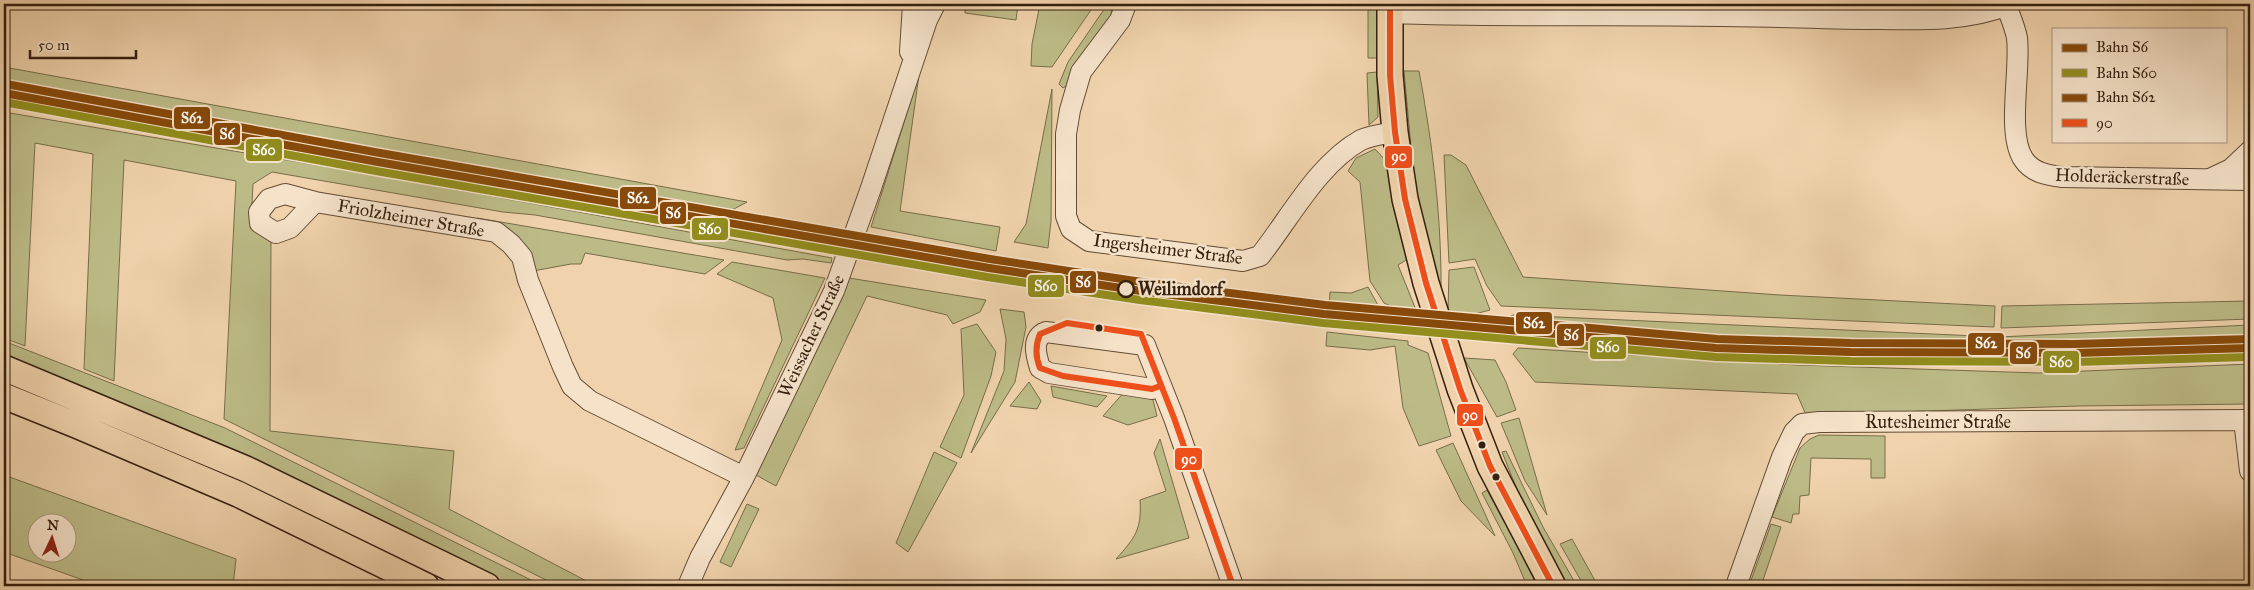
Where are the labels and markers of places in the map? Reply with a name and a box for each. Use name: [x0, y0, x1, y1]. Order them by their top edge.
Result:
place label: Weilimdorf: [1138, 278, 1226, 300]
marker: Weilimdorf: [1117, 280, 1135, 298]
unlabelled marker: [1094, 323, 1104, 333]
unlabelled marker: [1477, 440, 1487, 450]
unlabelled marker: [1491, 472, 1501, 482]

